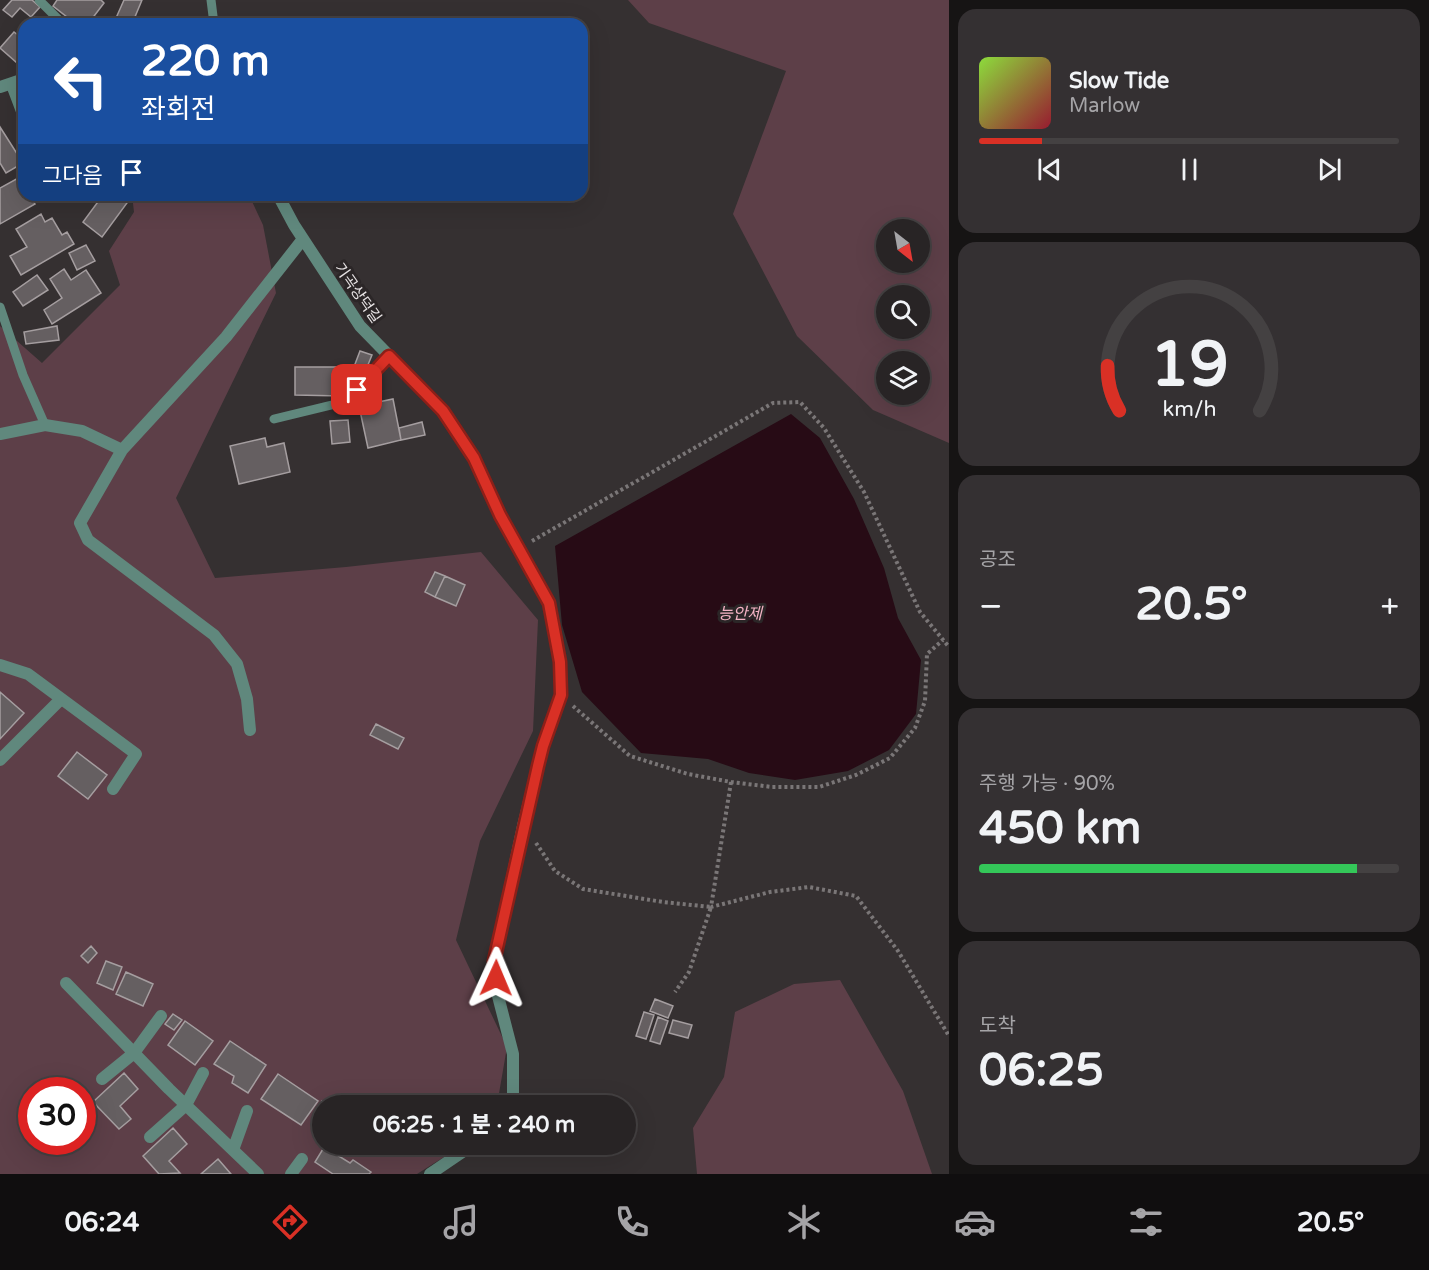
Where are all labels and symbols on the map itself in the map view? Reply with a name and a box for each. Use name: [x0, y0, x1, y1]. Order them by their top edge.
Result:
north arrow: [876, 219, 930, 273]
street label: 기곡상덕길: [331, 260, 385, 326]
pin: [331, 364, 382, 415]
water label: 능안제: [718, 604, 764, 624]
position arrow: [464, 946, 528, 1010]
speed limit sign: 30: [18, 1077, 96, 1155]

